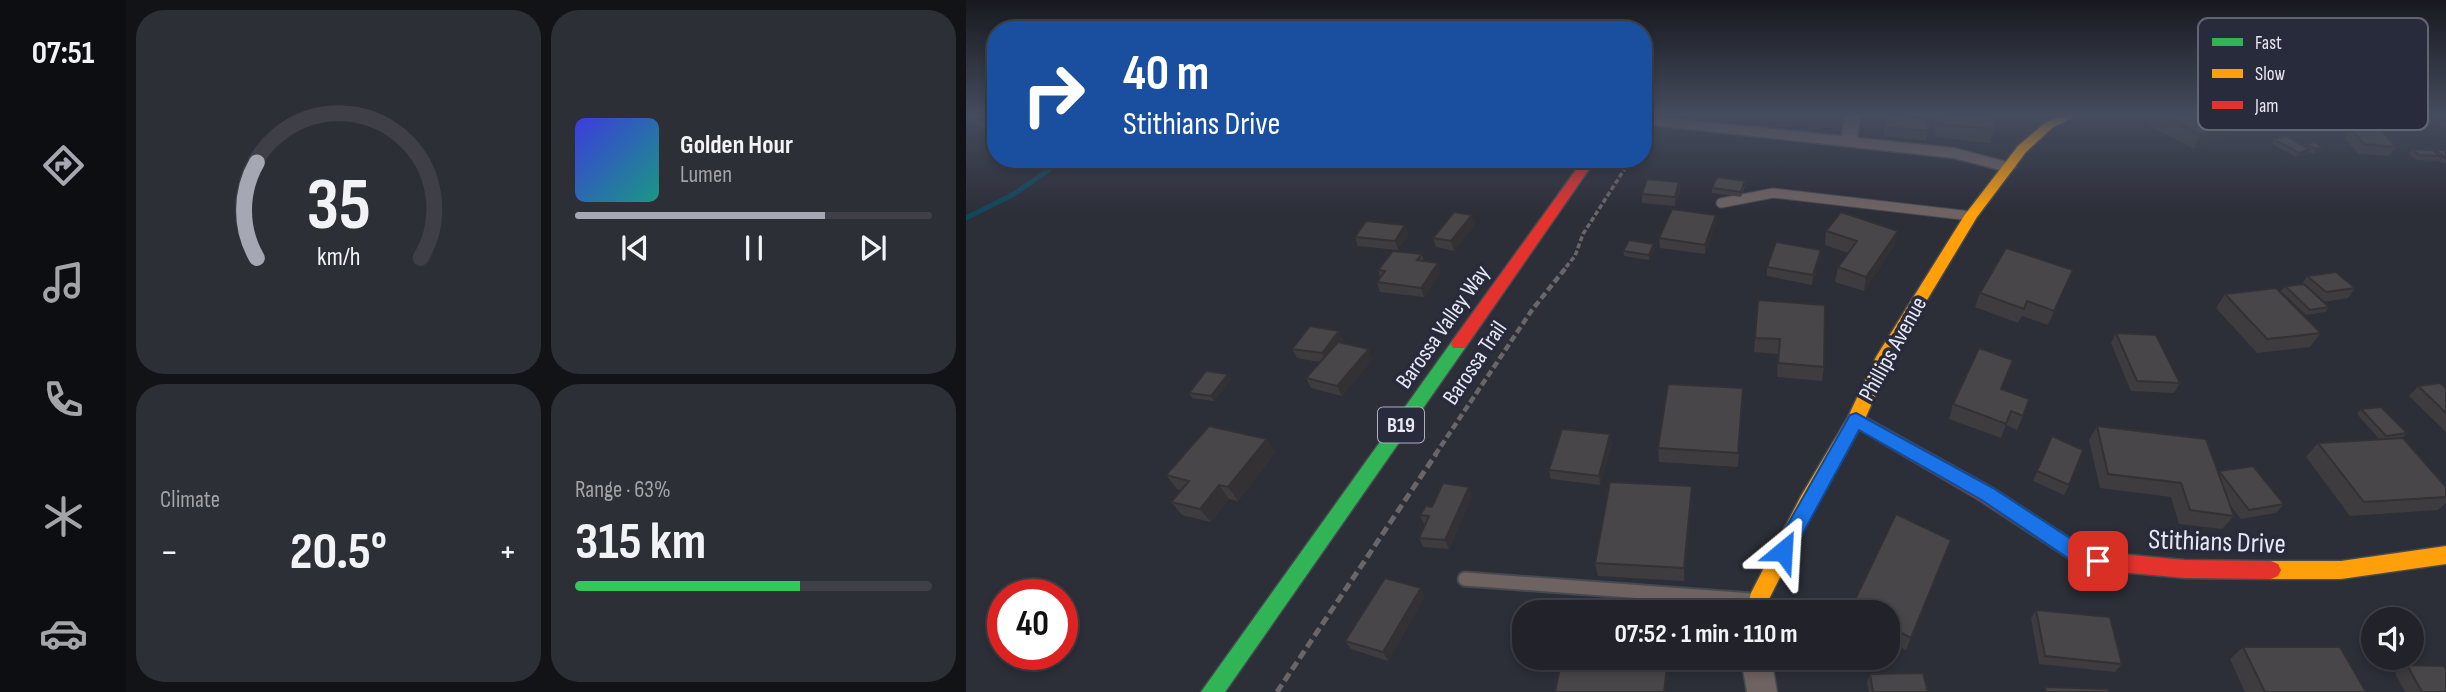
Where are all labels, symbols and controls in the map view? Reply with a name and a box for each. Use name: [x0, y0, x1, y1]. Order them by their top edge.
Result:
legend: [2198, 18, 2428, 130]
text: Fast: [2255, 32, 2282, 55]
text: 07:51: [32, 34, 94, 73]
text: 40 m: [1123, 45, 1209, 104]
icon: right: [1008, 49, 1099, 140]
text: Slow: [2255, 63, 2285, 86]
text: Jam: [2254, 95, 2278, 118]
text: Stithians Drive: [1123, 105, 1280, 144]
text: Golden Hour: [680, 130, 793, 161]
icon: directions: [39, 141, 88, 190]
text: Lumen: [680, 161, 732, 189]
text: 35: [306, 163, 371, 251]
icon: previous: [616, 229, 654, 267]
icon: pause: [735, 229, 773, 267]
icon: next: [854, 229, 892, 267]
text: km/h: [317, 242, 360, 273]
icon: music: [39, 258, 88, 307]
street label: Barossa Valley Way: [1390, 260, 1496, 394]
street label: Phillips Avenue: [1853, 292, 1933, 406]
street label: Barossa Trail: [1437, 316, 1513, 410]
icon: phone: [39, 375, 88, 424]
road number: B19: [1378, 408, 1424, 442]
text: Range · 63%: [575, 476, 671, 504]
text: Climate: [160, 486, 220, 514]
icon: climate: [39, 492, 88, 541]
text: 315 km: [575, 511, 706, 574]
position arrow: [1746, 514, 1820, 588]
text: 20.5°: [290, 521, 387, 584]
street label: Stithians Drive: [2148, 523, 2286, 561]
text: −: [160, 530, 179, 575]
text: +: [498, 530, 517, 575]
pin: [2068, 531, 2128, 591]
icon: arrive: [2079, 542, 2117, 580]
speed limit sign: 40: [987, 579, 1078, 670]
map controls: [2361, 607, 2424, 670]
button: sound: [2361, 607, 2424, 670]
icon: car: [39, 609, 88, 658]
text: 07:52 · 1 min · 110 m: [1614, 619, 1798, 650]

